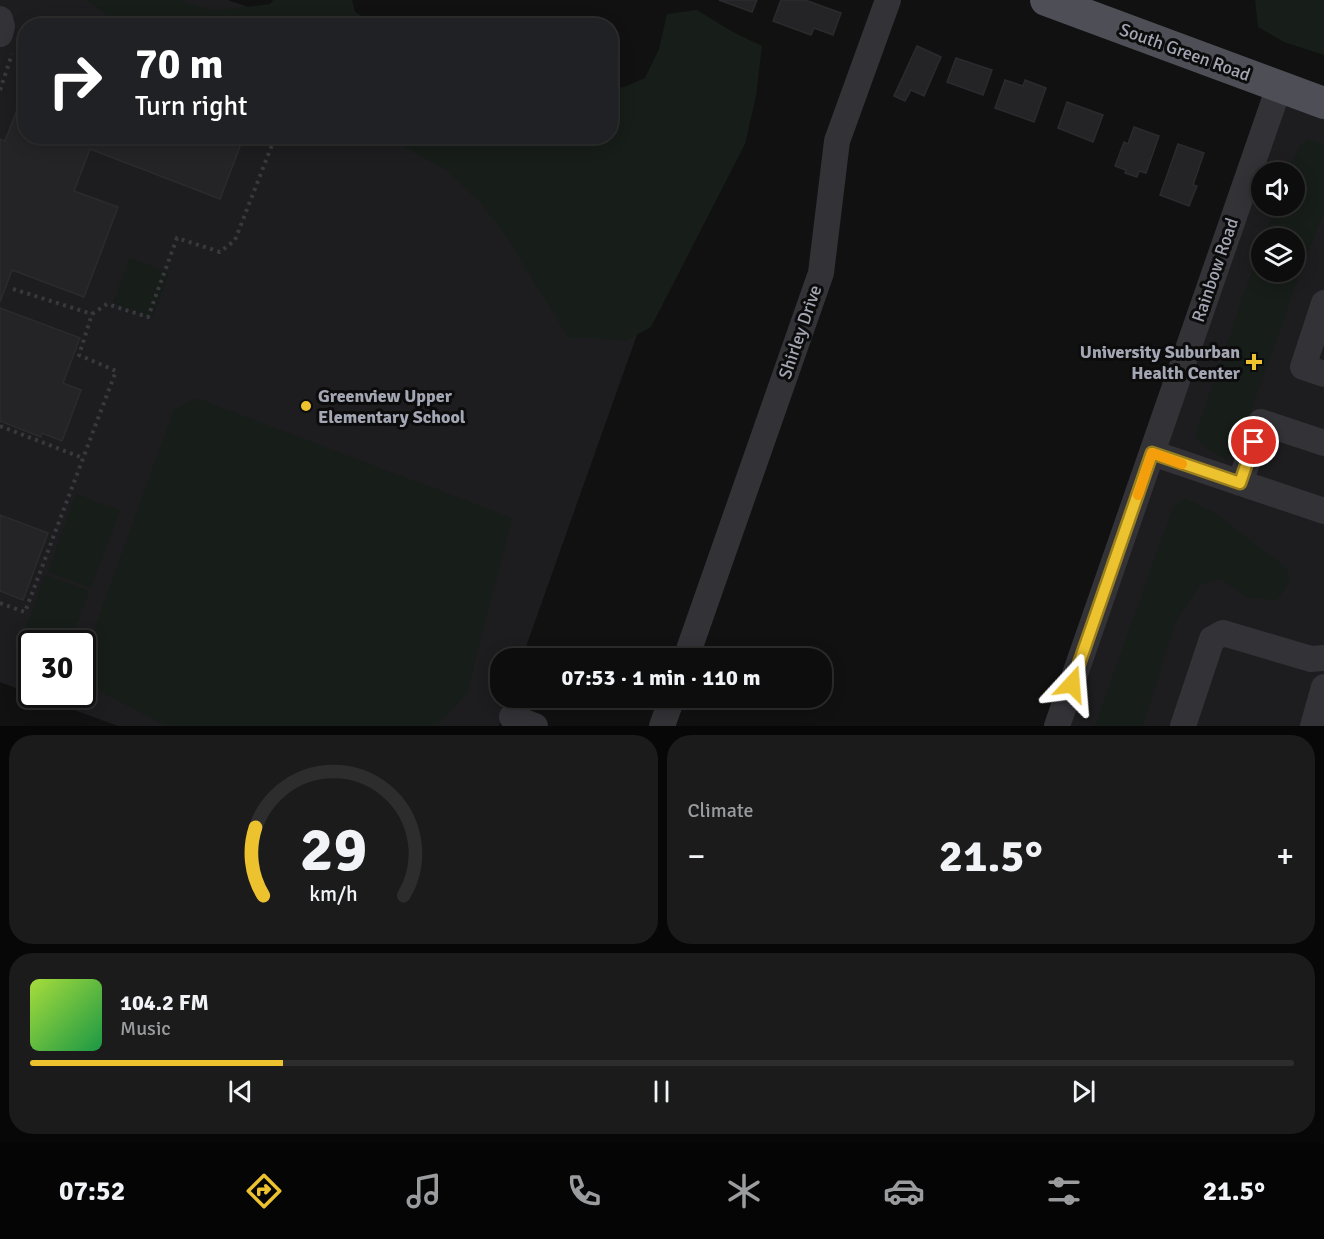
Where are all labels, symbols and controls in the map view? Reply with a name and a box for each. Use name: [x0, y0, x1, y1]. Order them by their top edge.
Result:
street label: South Green Road: [1117, 18, 1253, 86]
text: 70 m: [135, 39, 224, 90]
icon: right: [36, 42, 114, 120]
text: Turn right: [135, 90, 248, 123]
map controls: [1251, 162, 1305, 282]
button: sound: [1251, 162, 1305, 216]
street label: Rainbow Road: [1187, 215, 1243, 325]
button: layers: [1251, 228, 1305, 282]
street label: Shirley Drive: [774, 282, 826, 382]
place label: University Suburban Health Center: [1080, 341, 1241, 384]
marker: University Suburban Health Center: [1245, 353, 1263, 371]
place label: Greenview Upper Elementary School: [318, 385, 466, 428]
marker: Greenview Upper Elementary School: [299, 399, 313, 413]
pin: [1228, 416, 1279, 467]
icon: arrive: [1237, 425, 1270, 458]
speed limit sign: 30: [18, 630, 96, 708]
position arrow: [1040, 652, 1104, 716]
text: 07:53 · 1 min · 110 m: [561, 664, 761, 691]
text: Climate: [688, 798, 753, 823]
text: 29: [300, 811, 367, 888]
text: 21.5°: [939, 829, 1043, 884]
text: −: [688, 836, 705, 877]
text: +: [1276, 836, 1294, 877]
text: km/h: [309, 882, 358, 908]
text: 104.2 FM: [120, 989, 209, 1016]
text: Music: [120, 1016, 171, 1041]
icon: previous: [224, 1075, 257, 1108]
icon: pause: [645, 1075, 678, 1108]
icon: next: [1067, 1075, 1100, 1108]
icon: directions: [243, 1170, 285, 1212]
icon: music: [403, 1170, 445, 1212]
icon: phone: [563, 1170, 605, 1212]
icon: climate: [723, 1170, 765, 1212]
icon: car: [883, 1170, 925, 1212]
icon: filters: [1043, 1170, 1085, 1212]
text: 07:52: [59, 1175, 125, 1208]
text: 21.5°: [1203, 1175, 1265, 1208]

